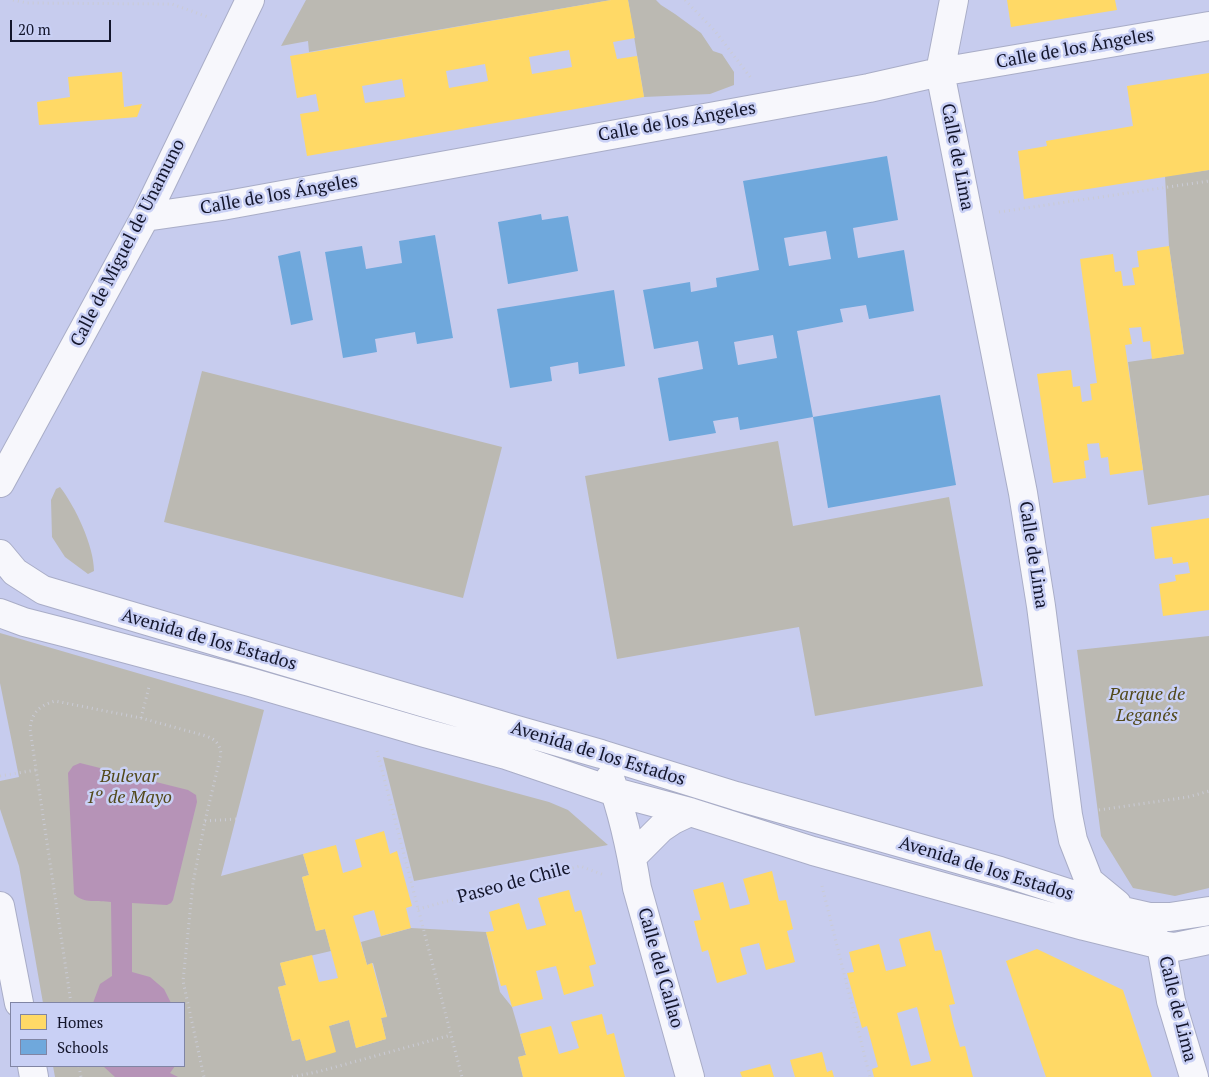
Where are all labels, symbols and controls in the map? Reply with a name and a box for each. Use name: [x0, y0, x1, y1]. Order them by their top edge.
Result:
scale bar: [12, 10, 114, 42]
text: 20 m: [18, 19, 51, 39]
street label: Calle de los Ángeles: [994, 25, 1156, 73]
street label: Calle de los Ángeles: [596, 98, 758, 146]
street label: Calle de Lima: [936, 102, 978, 212]
street label: Calle de Miguel de Unamuno: [66, 136, 190, 350]
street label: Calle de los Ángeles: [198, 171, 360, 219]
street label: Calle de Lima: [1014, 500, 1052, 610]
street label: Avenida de los Estados: [119, 605, 299, 675]
park label: Parque de Leganés: [1109, 684, 1185, 726]
street label: Avenida de los Estados: [508, 717, 688, 791]
park label: Bulevar 1º de Mayo: [86, 766, 172, 809]
street label: Avenida de los Estados: [896, 832, 1076, 906]
street label: Paseo de Chile: [455, 857, 573, 909]
street label: Calle del Callao: [632, 905, 688, 1031]
street label: Calle de Lima: [1153, 954, 1201, 1064]
legend: [10, 1002, 185, 1067]
text: Homes: [57, 1012, 103, 1032]
text: Schools: [57, 1037, 108, 1057]

